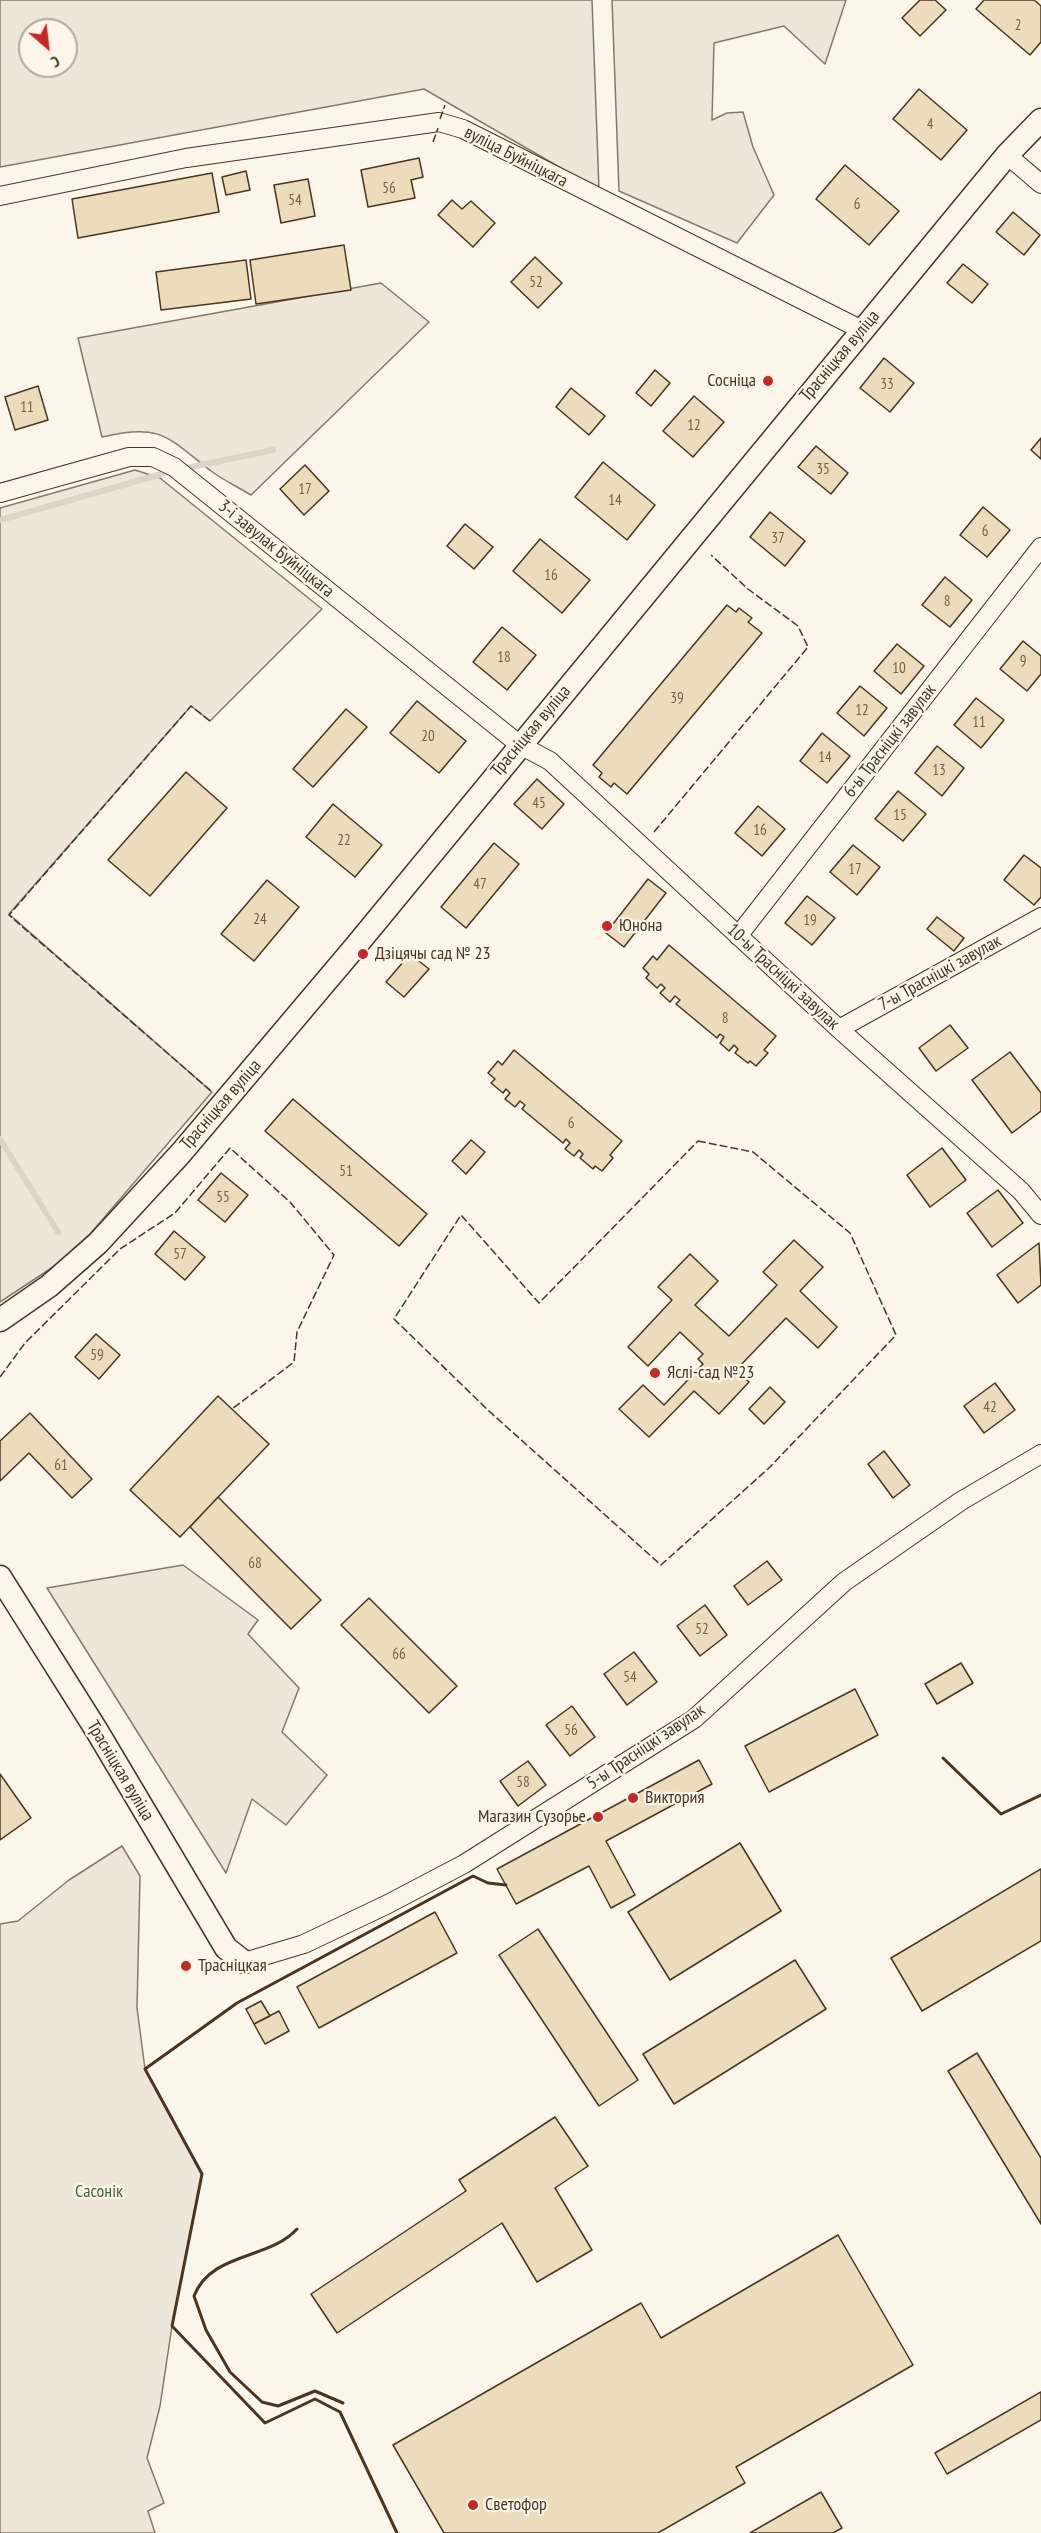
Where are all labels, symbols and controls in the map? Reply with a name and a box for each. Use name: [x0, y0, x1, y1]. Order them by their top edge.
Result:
house number: 2: [1015, 17, 1021, 35]
north arrow: [18, 18, 78, 78]
text: С: [48, 52, 63, 73]
house number: 4: [927, 116, 933, 134]
street label: вуліца Буйніцкага: [461, 122, 571, 192]
house number: 56: [382, 180, 396, 198]
house number: 54: [288, 192, 302, 210]
house number: 6: [854, 196, 860, 214]
house number: 52: [529, 274, 543, 292]
street label: Трасніцкая вуліца: [796, 306, 884, 406]
place label: Сосніца: [707, 370, 756, 392]
marker: Сосніца: [761, 374, 775, 388]
house number: 33: [880, 376, 894, 394]
house number: 11: [20, 399, 34, 417]
house number: 12: [687, 417, 701, 435]
house number: 35: [816, 461, 830, 479]
house number: 17: [298, 481, 312, 499]
house number: 14: [608, 492, 622, 510]
street label: 3-і завулак Буйніцкага: [214, 496, 338, 602]
house number: 6: [982, 523, 988, 541]
house number: 37: [771, 530, 785, 548]
house number: 16: [544, 567, 558, 585]
house number: 8: [944, 593, 950, 611]
house number: 18: [497, 649, 511, 667]
house number: 9: [1020, 653, 1026, 671]
house number: 10: [892, 660, 906, 678]
street label: 6-ы Трасніцкі завулак: [839, 680, 941, 802]
street label: Трасніцкая вуліца: [487, 681, 575, 781]
house number: 39: [670, 690, 684, 708]
house number: 12: [855, 702, 869, 720]
house number: 11: [972, 714, 986, 732]
house number: 20: [421, 728, 435, 746]
house number: 14: [818, 749, 832, 767]
house number: 13: [932, 762, 946, 780]
house number: 45: [532, 795, 546, 813]
house number: 15: [893, 807, 907, 825]
house number: 16: [753, 822, 767, 840]
house number: 22: [337, 832, 351, 850]
house number: 17: [848, 861, 862, 879]
house number: 47: [473, 876, 487, 894]
house number: 24: [253, 911, 267, 929]
house number: 19: [803, 912, 817, 930]
place label: Юнона: [619, 915, 663, 937]
marker: Юнона: [600, 919, 614, 933]
street label: 10-ы Трасніцкі завулак: [722, 919, 844, 1035]
street label: 7-ы Трасніцкі завулак: [875, 930, 1005, 1016]
place label: Дзіцячы сад № 23: [375, 943, 491, 965]
marker: Дзіцячы сад № 23: [356, 947, 370, 961]
house number: 8: [722, 1010, 728, 1028]
street label: Трасніцкая вуліца: [176, 1055, 266, 1155]
house number: 6: [568, 1115, 574, 1133]
house number: 51: [339, 1163, 353, 1181]
house number: 55: [216, 1189, 230, 1207]
house number: 57: [173, 1246, 187, 1264]
house number: 59: [90, 1347, 104, 1365]
place label: Яслі-сад №23: [667, 1362, 754, 1384]
marker: Яслі-сад №23: [648, 1366, 662, 1380]
house number: 42: [983, 1399, 997, 1417]
house number: 61: [54, 1457, 68, 1475]
house number: 68: [248, 1555, 262, 1573]
house number: 52: [695, 1621, 709, 1639]
house number: 66: [392, 1646, 406, 1664]
house number: 54: [623, 1669, 637, 1687]
street label: 5-ы Трасніцкі завулак: [583, 1700, 709, 1794]
street label: Трасніцкая вуліца: [82, 1717, 158, 1825]
house number: 56: [564, 1722, 578, 1740]
house number: 58: [516, 1774, 530, 1792]
place label: Виктория: [645, 1787, 704, 1809]
marker: Виктория: [626, 1791, 640, 1805]
place label: Магазин Сузорье: [478, 1806, 586, 1828]
marker: Магазин Сузорье: [591, 1810, 605, 1824]
place label: Трасніцкая: [198, 1955, 267, 1977]
marker: Трасніцкая: [179, 1959, 193, 1973]
park label: Сасонік: [75, 2181, 123, 2203]
place label: Светофор: [485, 2494, 547, 2516]
marker: Светофор: [466, 2498, 480, 2512]

